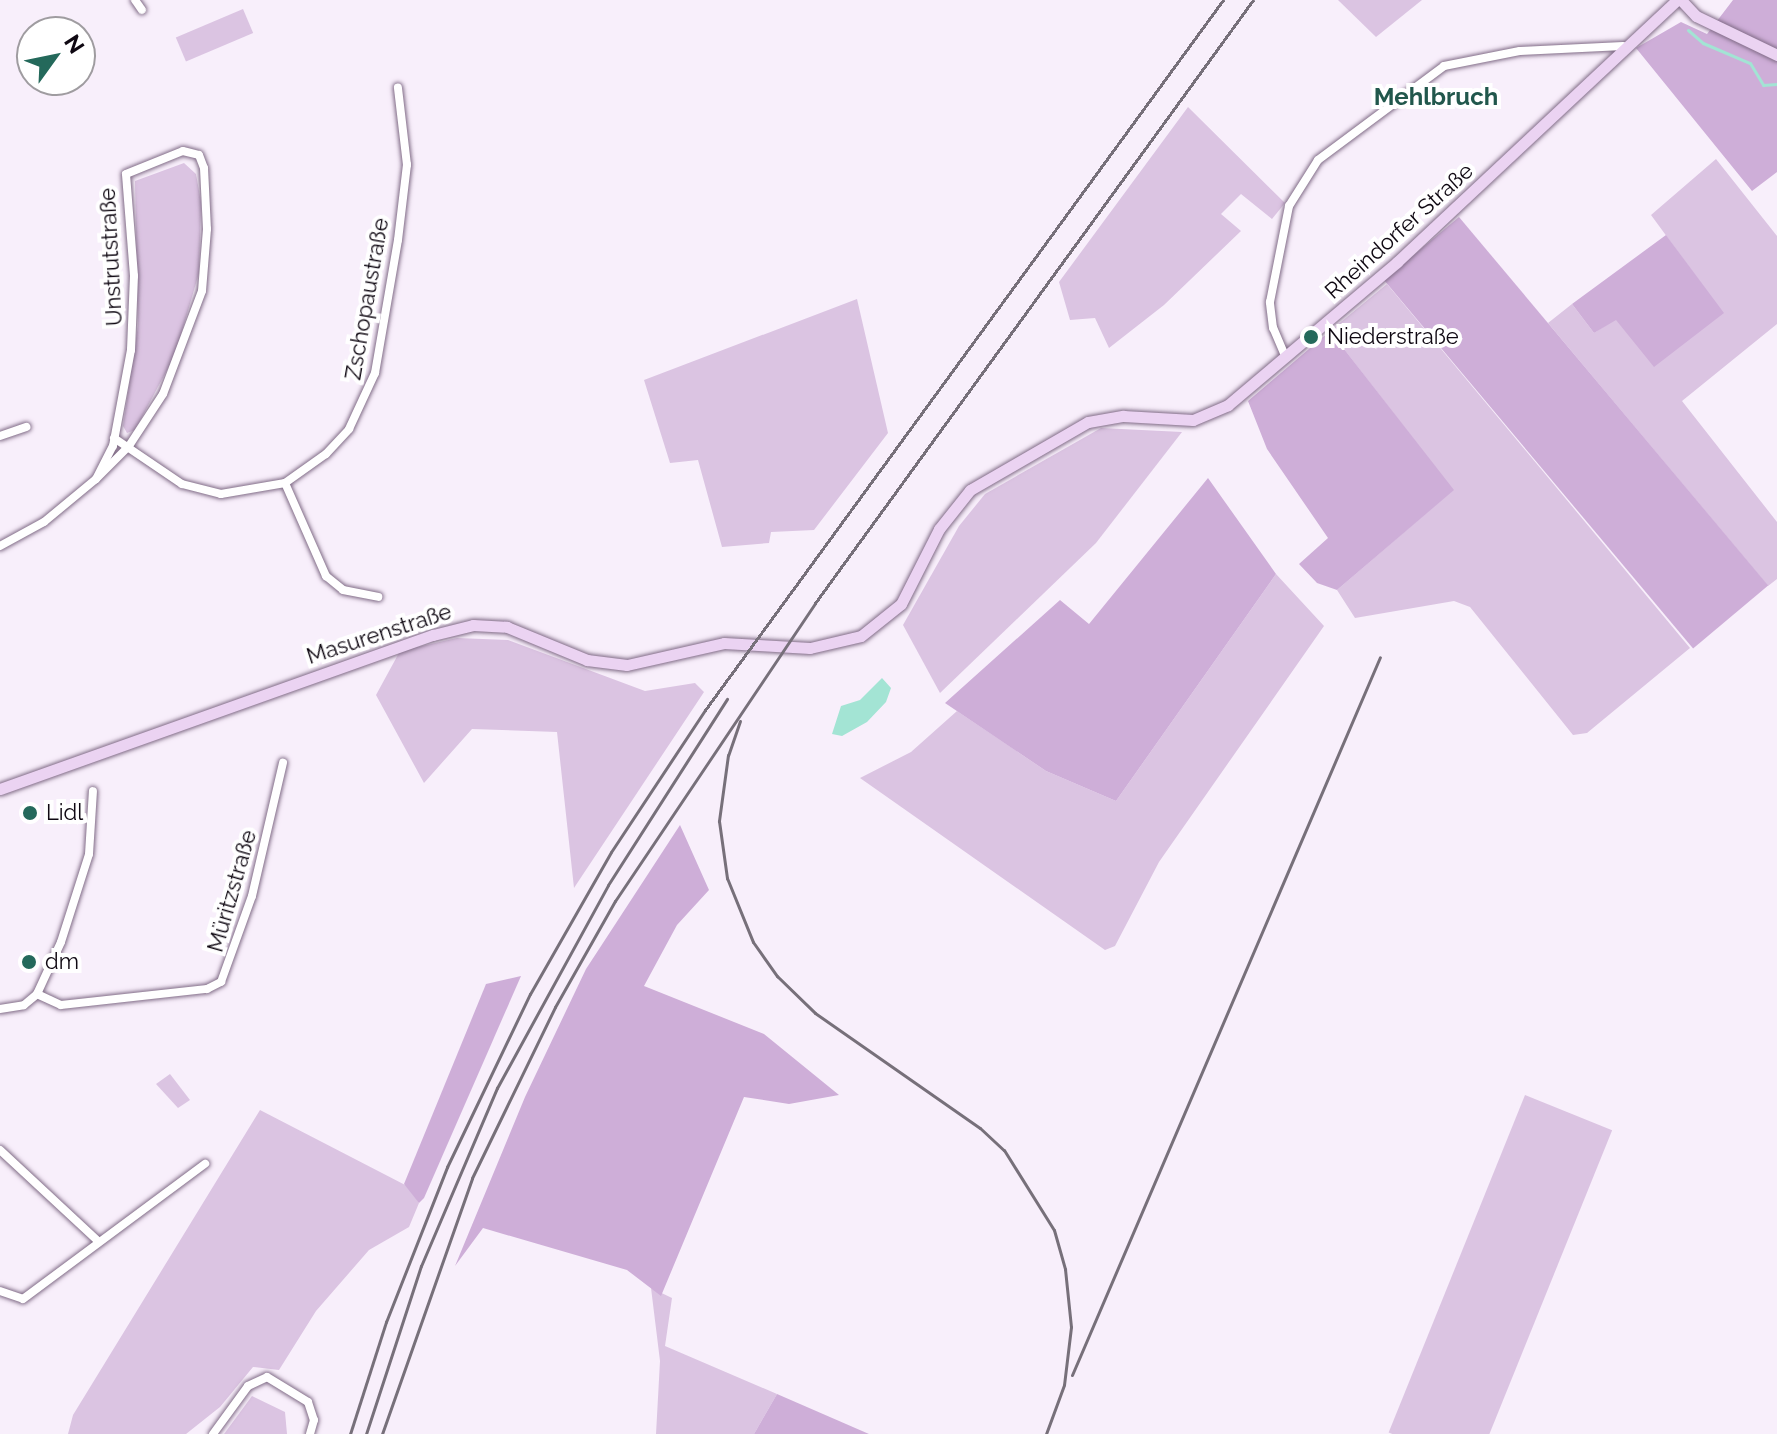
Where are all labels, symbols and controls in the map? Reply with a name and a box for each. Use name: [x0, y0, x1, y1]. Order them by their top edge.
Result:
north arrow: [16, 16, 96, 96]
text: N: [59, 30, 90, 58]
district label: Mehlbruch: [1374, 83, 1498, 111]
street label: Rheindorfer Straße: [1319, 157, 1479, 305]
street label: Unstrutstraße: [94, 187, 128, 327]
street label: Zschopaustraße: [340, 216, 394, 382]
place label: Niederstraße: [1327, 324, 1459, 350]
marker: Niederstraße: [1302, 328, 1320, 346]
street label: Masurenstraße: [303, 598, 455, 670]
place label: Lidl: [46, 800, 83, 826]
marker: Lidl: [21, 804, 39, 822]
street label: Müritzstraße: [202, 827, 262, 955]
place label: dm: [45, 949, 79, 975]
marker: dm: [20, 953, 38, 971]

